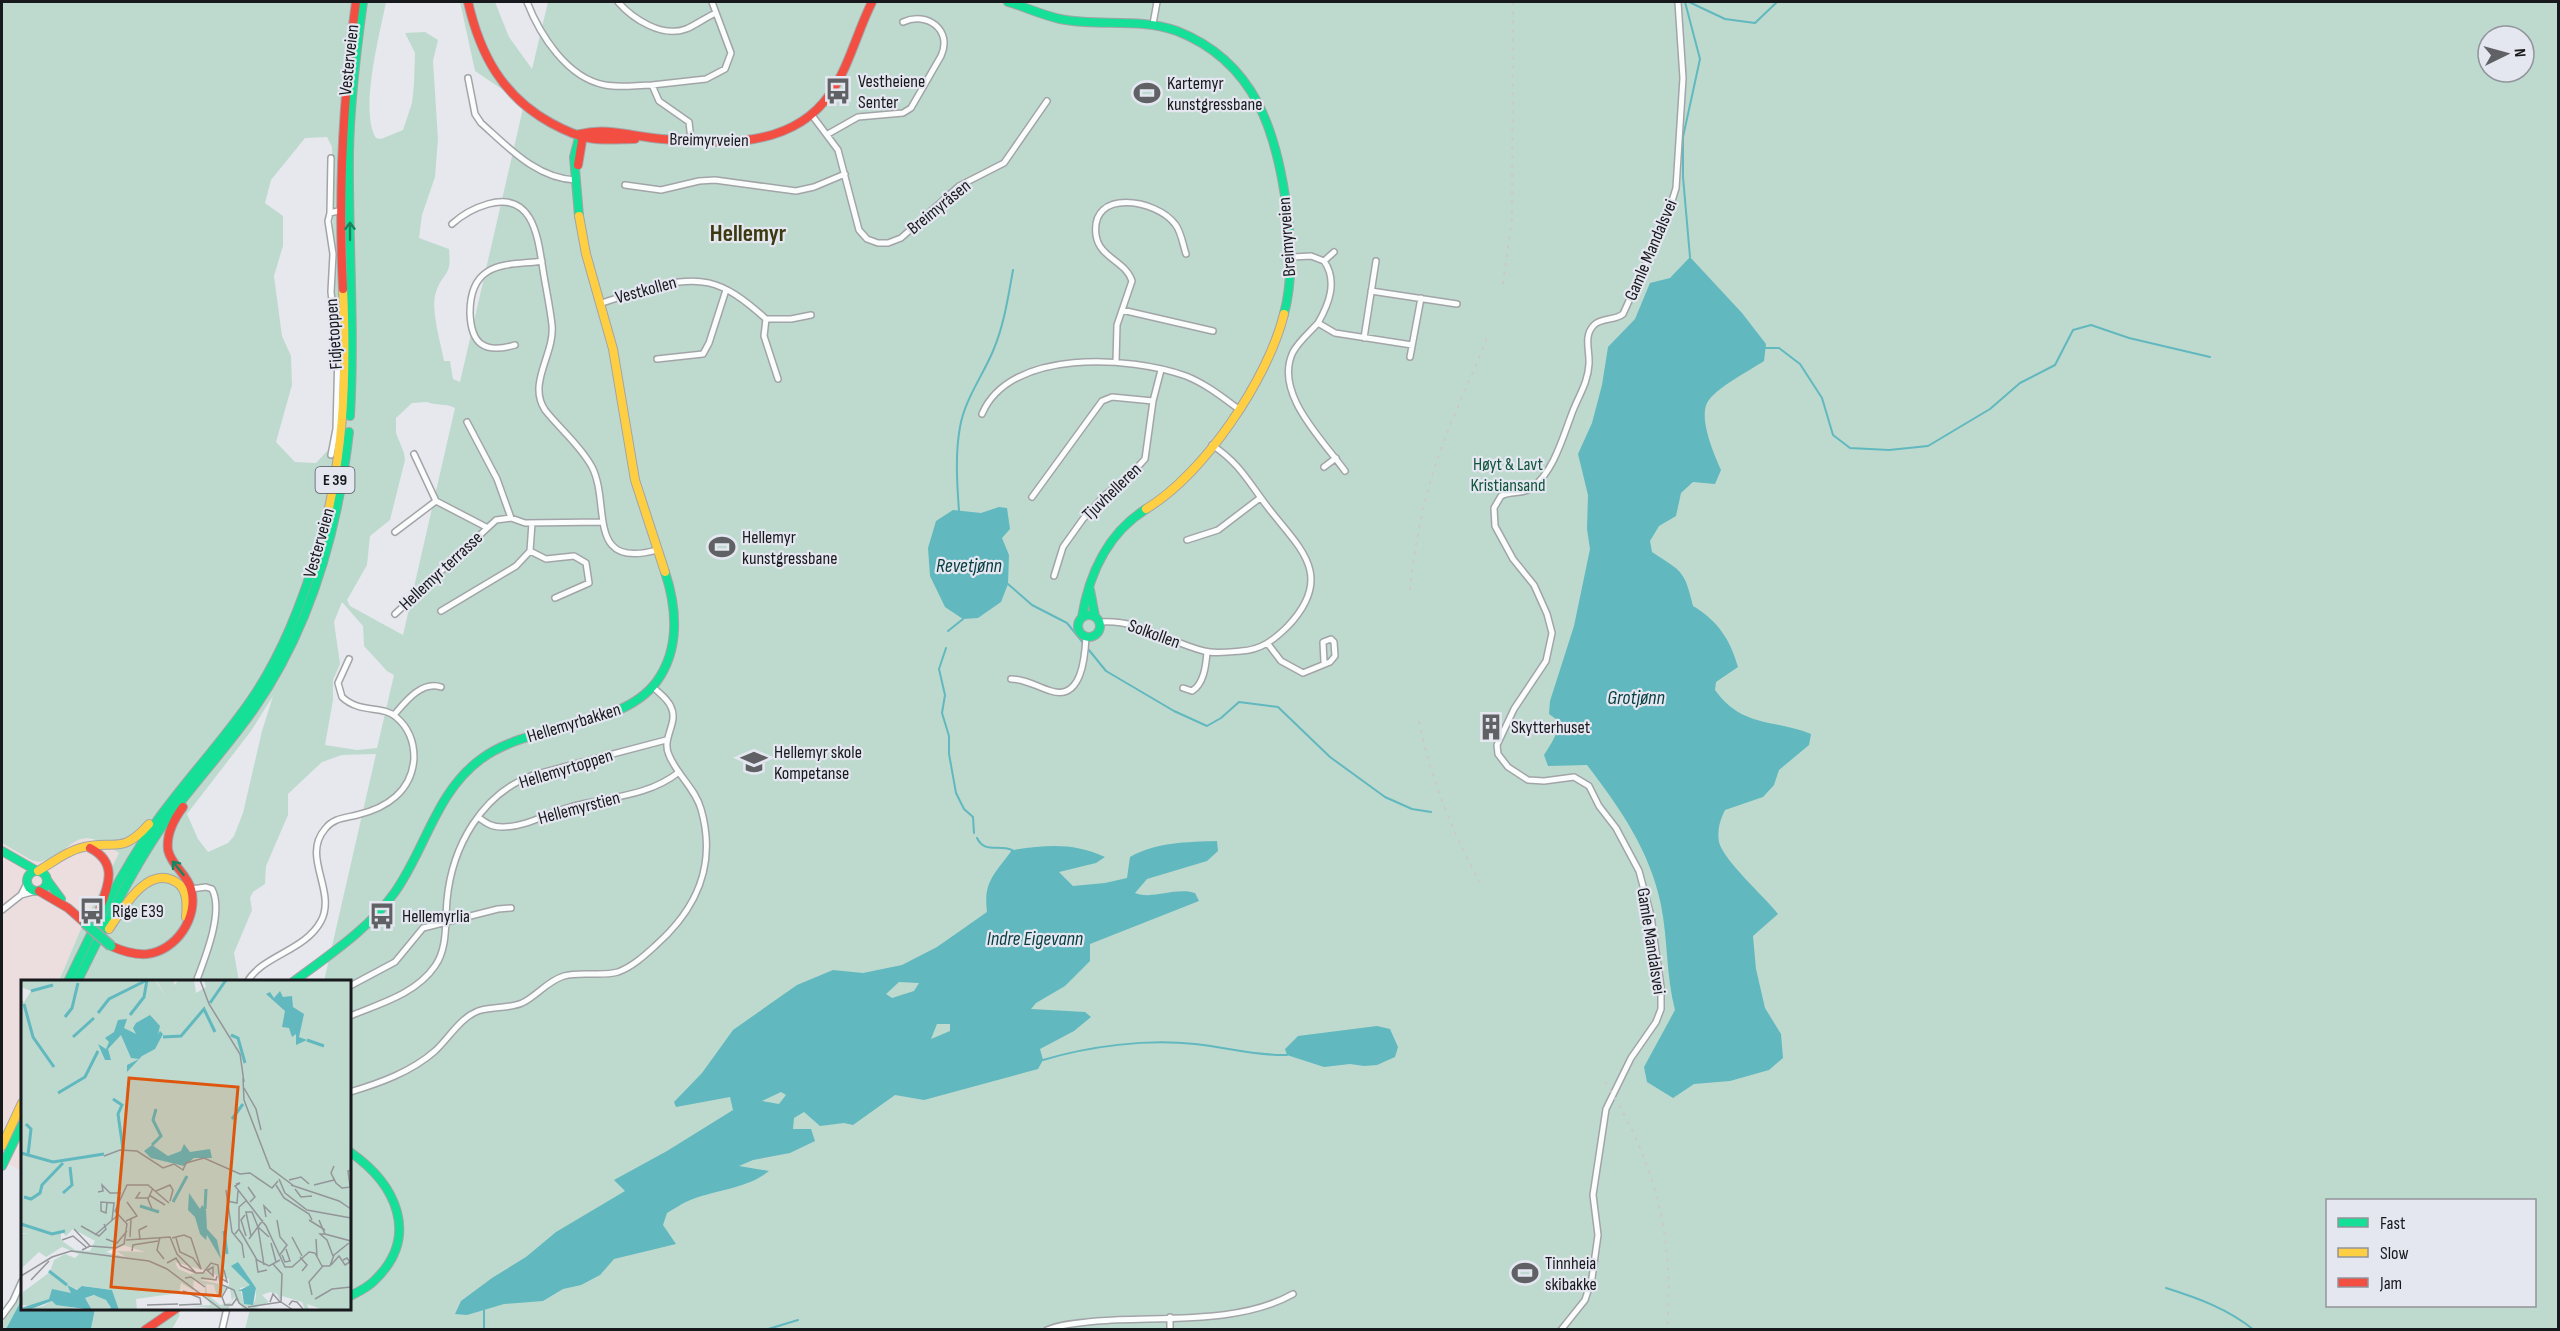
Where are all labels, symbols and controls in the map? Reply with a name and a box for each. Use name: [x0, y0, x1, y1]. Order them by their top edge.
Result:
street label: Vesterveien: [335, 23, 363, 97]
north arrow: [2476, 24, 2536, 84]
text: N: [2510, 48, 2529, 58]
place label: Vestheiene Senter: [858, 71, 925, 113]
place label: Kartemyr kunstgressbane: [1167, 73, 1262, 115]
bus stop icon: Vestheiene Senter: [823, 76, 853, 106]
sports icon: Kartemyr kunstgressbane: [1132, 78, 1162, 108]
street label: Breimyrveien: [669, 129, 749, 151]
street label: Breimyråsen: [903, 175, 975, 239]
street label: Gamle Mandalsvei: [1620, 196, 1682, 304]
street label: Breimyrveien: [1274, 197, 1300, 277]
district label: Hellemyr: [710, 219, 787, 248]
one-way arrow: [344, 221, 356, 241]
street label: Vestkollen: [613, 272, 679, 308]
street label: Fidjetoppen: [321, 298, 347, 370]
park label: Høyt & Lavt Kristiansand: [1470, 454, 1546, 496]
street label: Tjuvhelleren: [1078, 459, 1146, 525]
road number: E 39: [316, 467, 354, 493]
street label: Vesterveien: [299, 506, 339, 580]
street label: Hellemyr terrasse: [395, 527, 487, 615]
place label: Hellemyr kunstgressbane: [742, 527, 837, 569]
sports icon: Hellemyr kunstgressbane: [707, 532, 737, 562]
water label: Revetjønn: [936, 554, 1002, 578]
street label: Solkollen: [1125, 615, 1183, 653]
water label: Grotjønn: [1607, 686, 1665, 710]
street label: Hellemyrbakken: [525, 699, 623, 747]
building icon: Skytterhuset: [1476, 712, 1506, 742]
place label: Skytterhuset: [1511, 717, 1591, 738]
place label: Hellemyr skole Kompetanse: [774, 742, 862, 784]
street label: Hellemyrtoppen: [517, 745, 615, 793]
school or university icon: Hellemyr skole Kompetanse: [739, 747, 769, 777]
street label: Hellemyrstien: [536, 787, 622, 829]
one-way arrow: [172, 860, 185, 876]
street label: Gamle Mandalsvei: [1632, 886, 1670, 996]
bus stop icon: Rige E39: [77, 896, 107, 926]
place label: Rige E39: [112, 901, 164, 922]
bus stop icon: Hellemyrlia: [367, 901, 397, 931]
place label: Hellemyrlia: [402, 906, 470, 927]
water label: Indre Eigevann: [987, 927, 1083, 951]
inset map: [21, 980, 351, 1310]
legend: [2326, 1199, 2536, 1307]
text: Fast: [2380, 1213, 2406, 1234]
text: Slow: [2380, 1243, 2409, 1264]
place label: Tinnheia skibakke: [1545, 1253, 1597, 1295]
sports icon: Tinnheia skibakke: [1510, 1258, 1540, 1288]
text: Jam: [2379, 1273, 2402, 1294]

